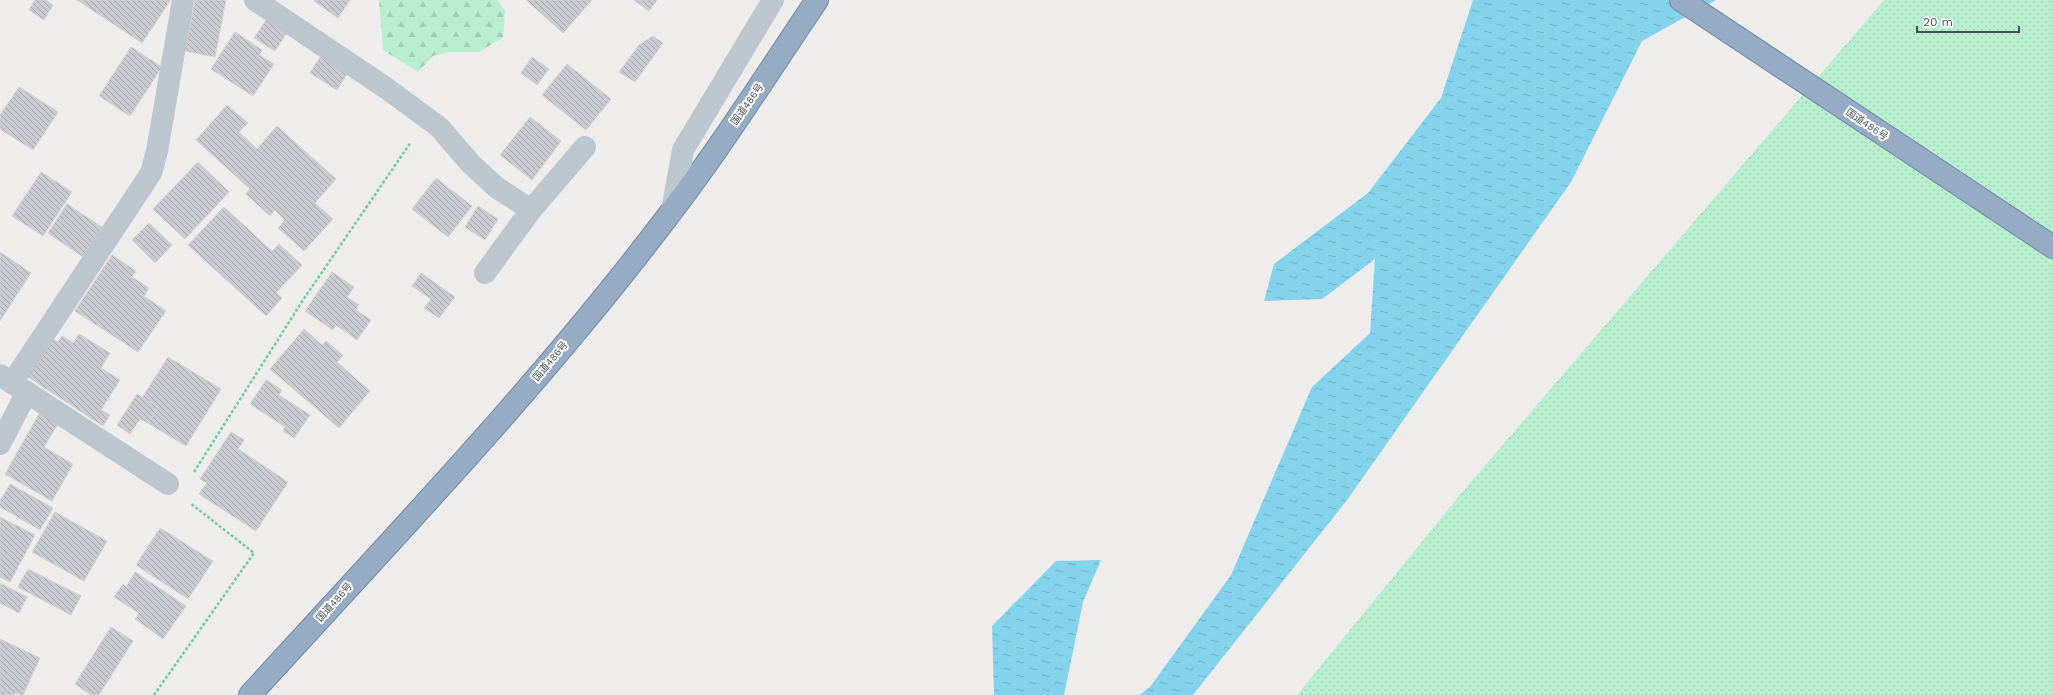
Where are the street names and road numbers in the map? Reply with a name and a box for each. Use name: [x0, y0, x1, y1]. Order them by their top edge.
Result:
street label: 国道486号: [729, 81, 765, 127]
street label: 国道486号: [1844, 106, 1890, 142]
street label: 国道486号: [530, 339, 570, 383]
street label: 国道486号: [314, 580, 354, 624]

